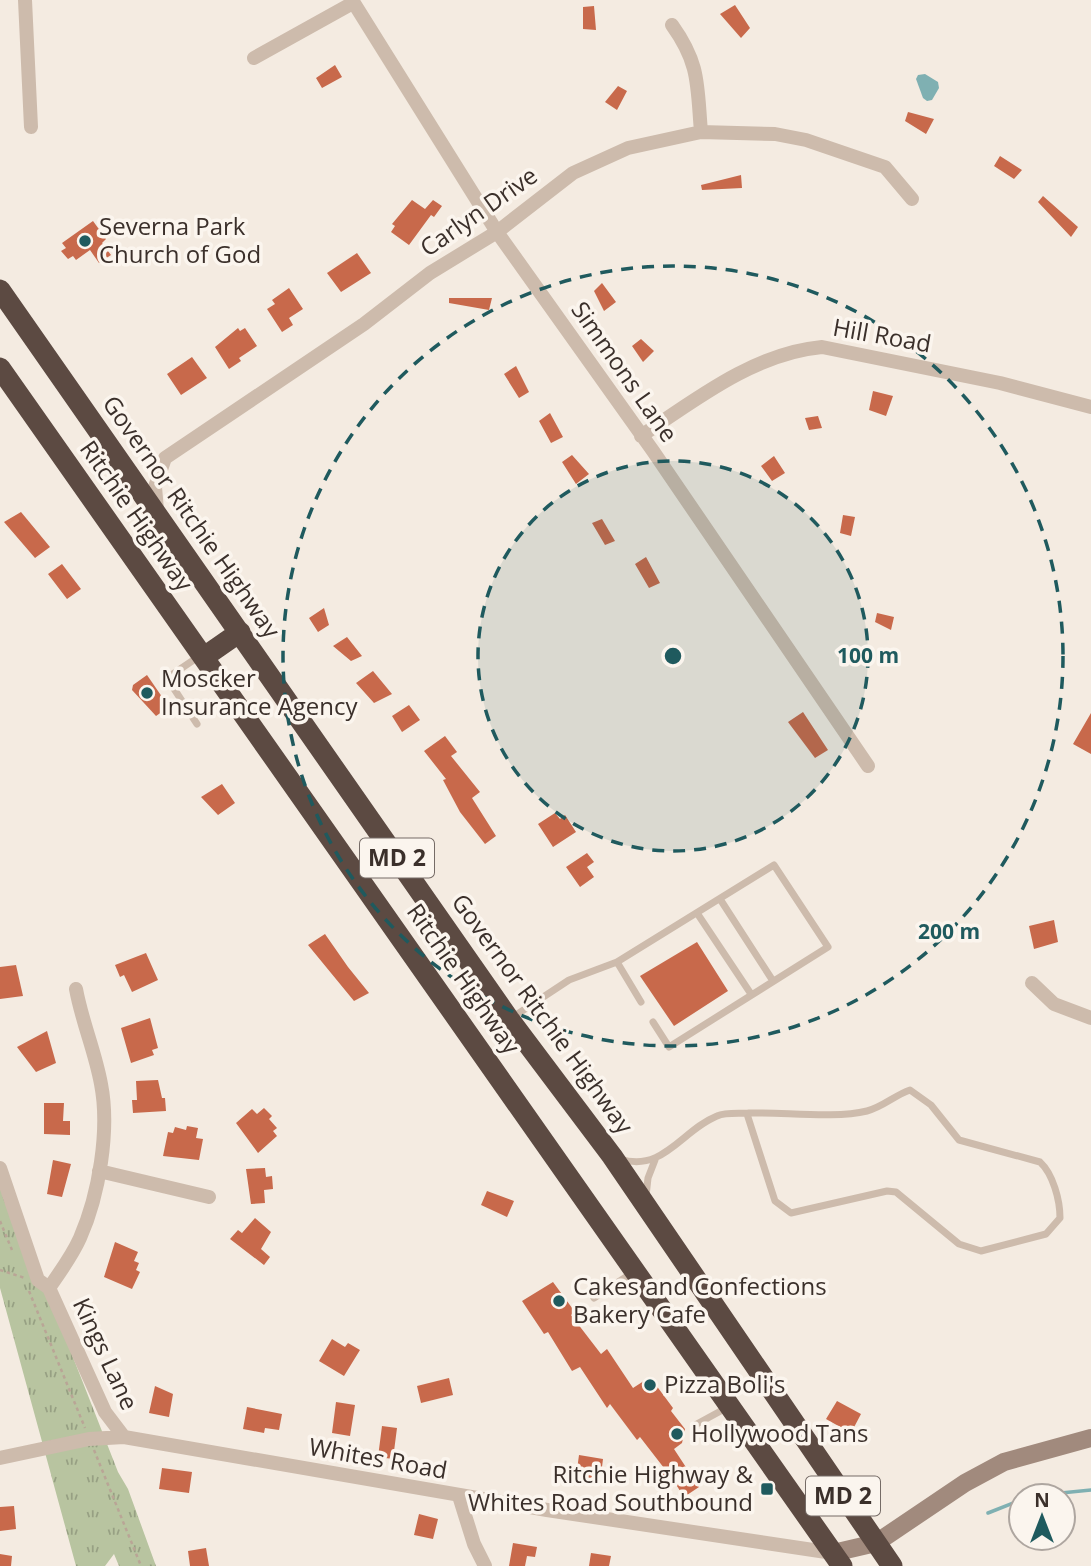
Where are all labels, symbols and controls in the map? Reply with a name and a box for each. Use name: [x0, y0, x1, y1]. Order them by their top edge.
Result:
street label: Carlyn Drive: [413, 158, 543, 263]
place label: Severna Park Church of God: [99, 209, 261, 270]
marker: Severna Park Church of God: [77, 233, 93, 249]
street label: Simmons Lane: [565, 294, 686, 448]
street label: Hill Road: [830, 310, 934, 359]
street label: Governor Ritchie Highway: [96, 388, 289, 645]
street label: Ritchie Highway: [73, 433, 202, 598]
text: 100 m: [837, 641, 899, 669]
centre of rings: [661, 644, 685, 668]
place label: Moscker Insurance Agency: [161, 661, 359, 722]
marker: Moscker Insurance Agency: [139, 685, 155, 701]
road number: MD 2: [360, 838, 434, 878]
street label: Governor Ritchie Highway: [445, 886, 642, 1141]
street label: Ritchie Highway: [400, 896, 529, 1061]
text: 200 m: [918, 917, 980, 945]
place label: Cakes and Confections Bakery Cafe: [573, 1269, 827, 1330]
street label: Kings Lane: [66, 1292, 147, 1415]
marker: Cakes and Confections Bakery Cafe: [551, 1293, 567, 1309]
place label: Pizza Boli's: [664, 1367, 785, 1400]
marker: Pizza Boli's: [642, 1377, 658, 1393]
place label: Hollywood Tans: [691, 1416, 868, 1449]
marker: Hollywood Tans: [669, 1426, 685, 1442]
street label: Whites Road: [306, 1429, 450, 1486]
place label: Ritchie Highway & Whites Road Southbound: [468, 1457, 754, 1518]
road number: MD 2: [806, 1476, 880, 1516]
marker: Ritchie Highway & Whites Road Southbound: [759, 1481, 775, 1497]
north arrow: [1007, 1482, 1077, 1552]
text: N: [1034, 1487, 1050, 1513]

